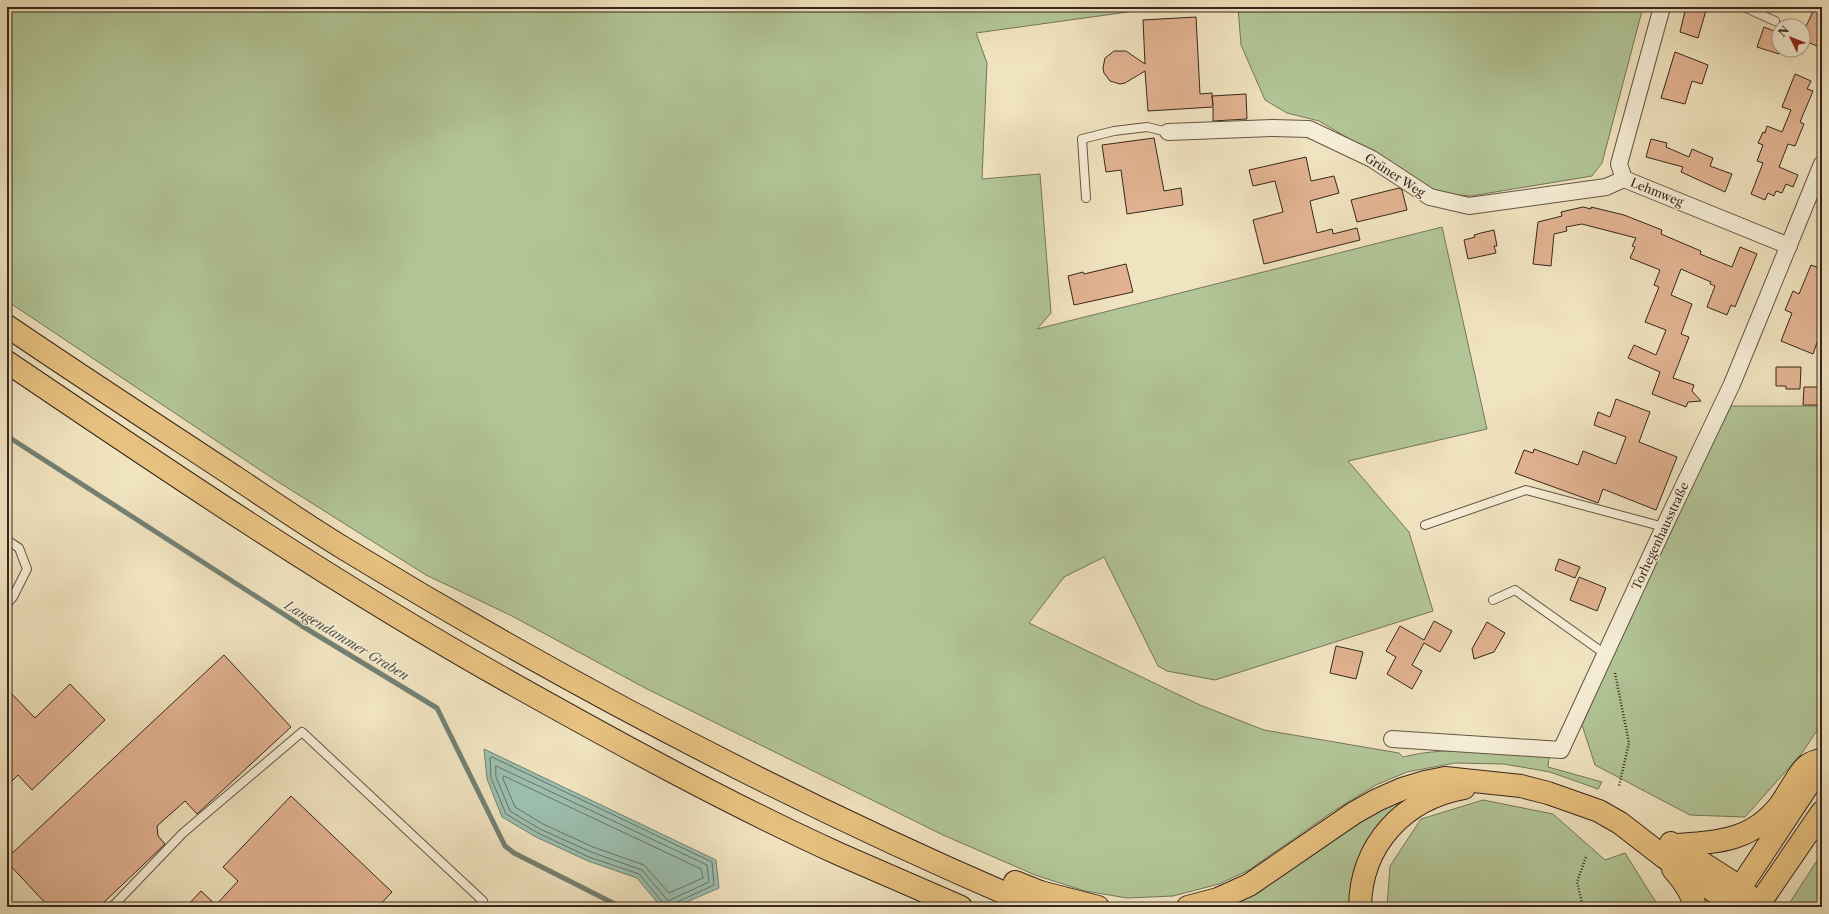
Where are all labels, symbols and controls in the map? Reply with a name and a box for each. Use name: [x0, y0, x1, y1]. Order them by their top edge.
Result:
north arrow: [1771, 18, 1811, 58]
text: N: [1775, 23, 1792, 39]
street label: Grüner Weg: [1362, 150, 1429, 200]
street label: Lehmweg: [1628, 175, 1686, 210]
street label: Torhegenhausstraße: [1628, 479, 1692, 592]
water label: Langendammer Graben: [281, 596, 412, 683]

